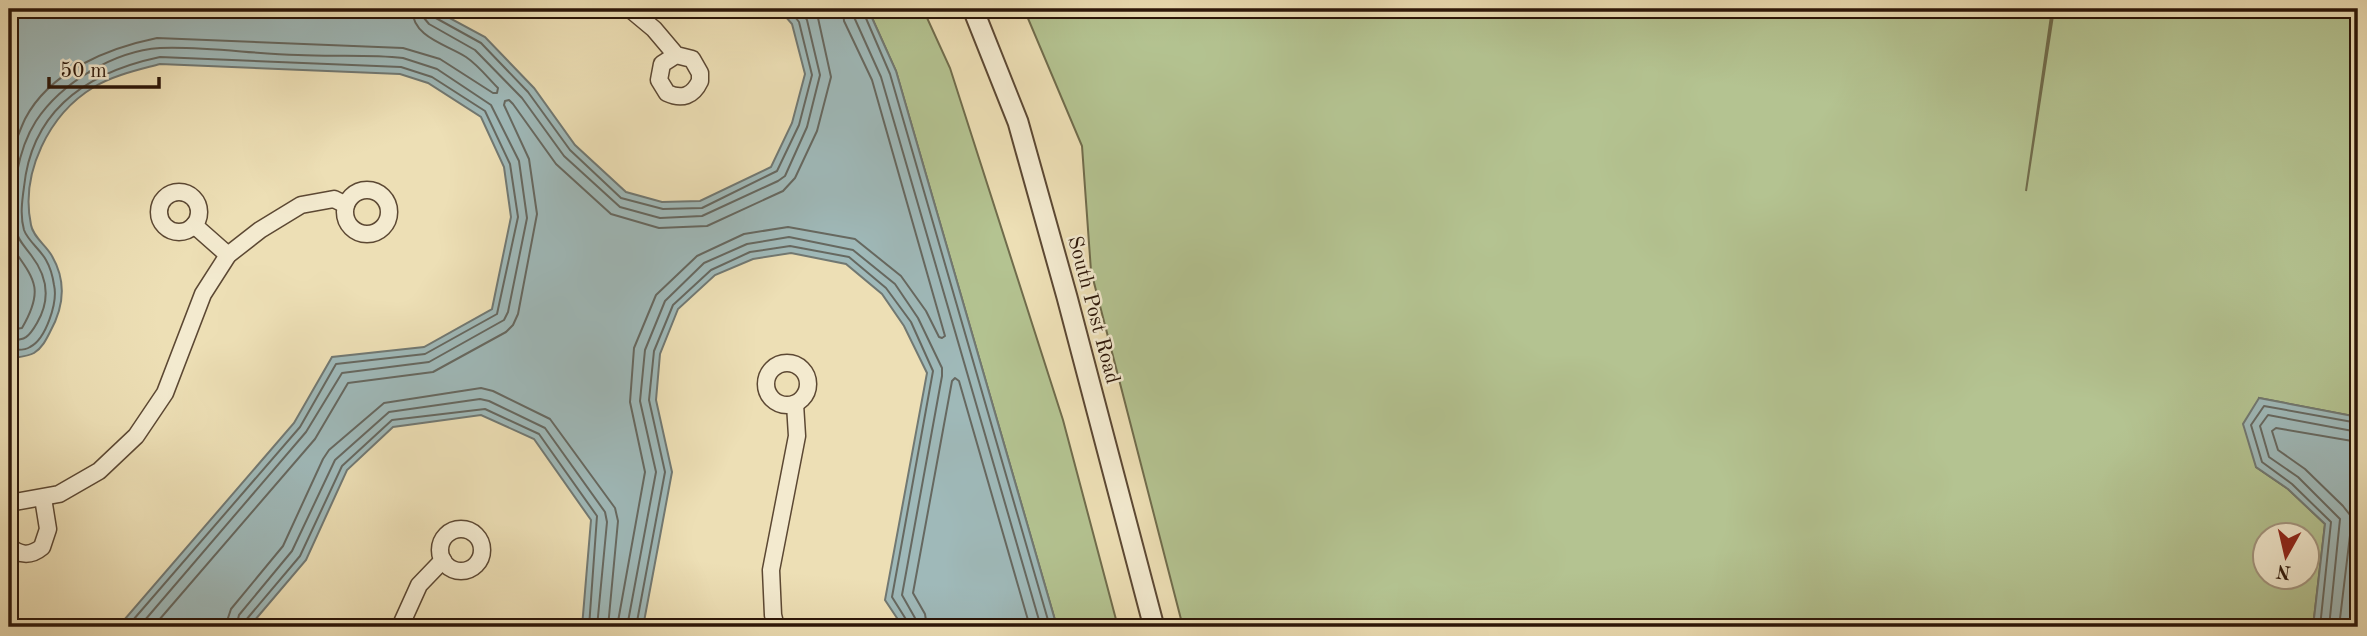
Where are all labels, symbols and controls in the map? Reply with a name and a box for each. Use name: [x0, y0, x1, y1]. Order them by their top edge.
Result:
scale bar: [49, 46, 159, 90]
text: 50 m: [60, 61, 107, 82]
street label: South Post Road: [1063, 234, 1123, 386]
north arrow: [2252, 520, 2322, 590]
text: N: [2275, 560, 2292, 581]

